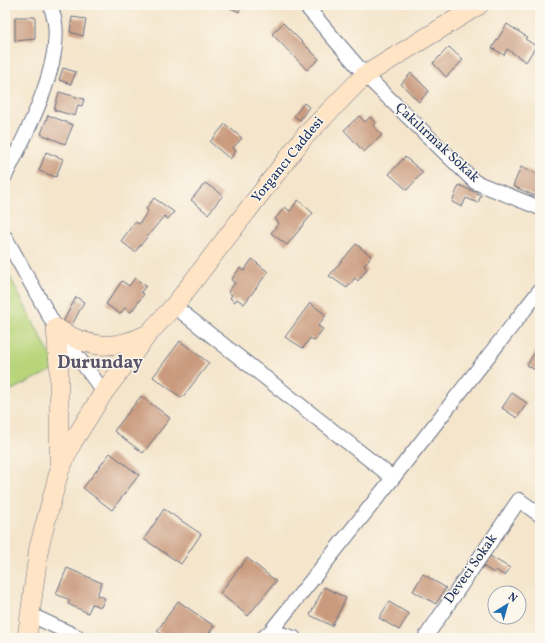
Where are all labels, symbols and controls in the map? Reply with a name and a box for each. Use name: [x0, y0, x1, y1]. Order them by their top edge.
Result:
street label: Çakılırmak Sokak: [391, 99, 484, 187]
street label: Yorgancı Caddesi: [247, 113, 329, 207]
district label: Durunday: [57, 351, 143, 376]
street label: Deveci Sokak: [440, 530, 502, 608]
north arrow: [487, 585, 527, 625]
text: N: [504, 590, 520, 607]

